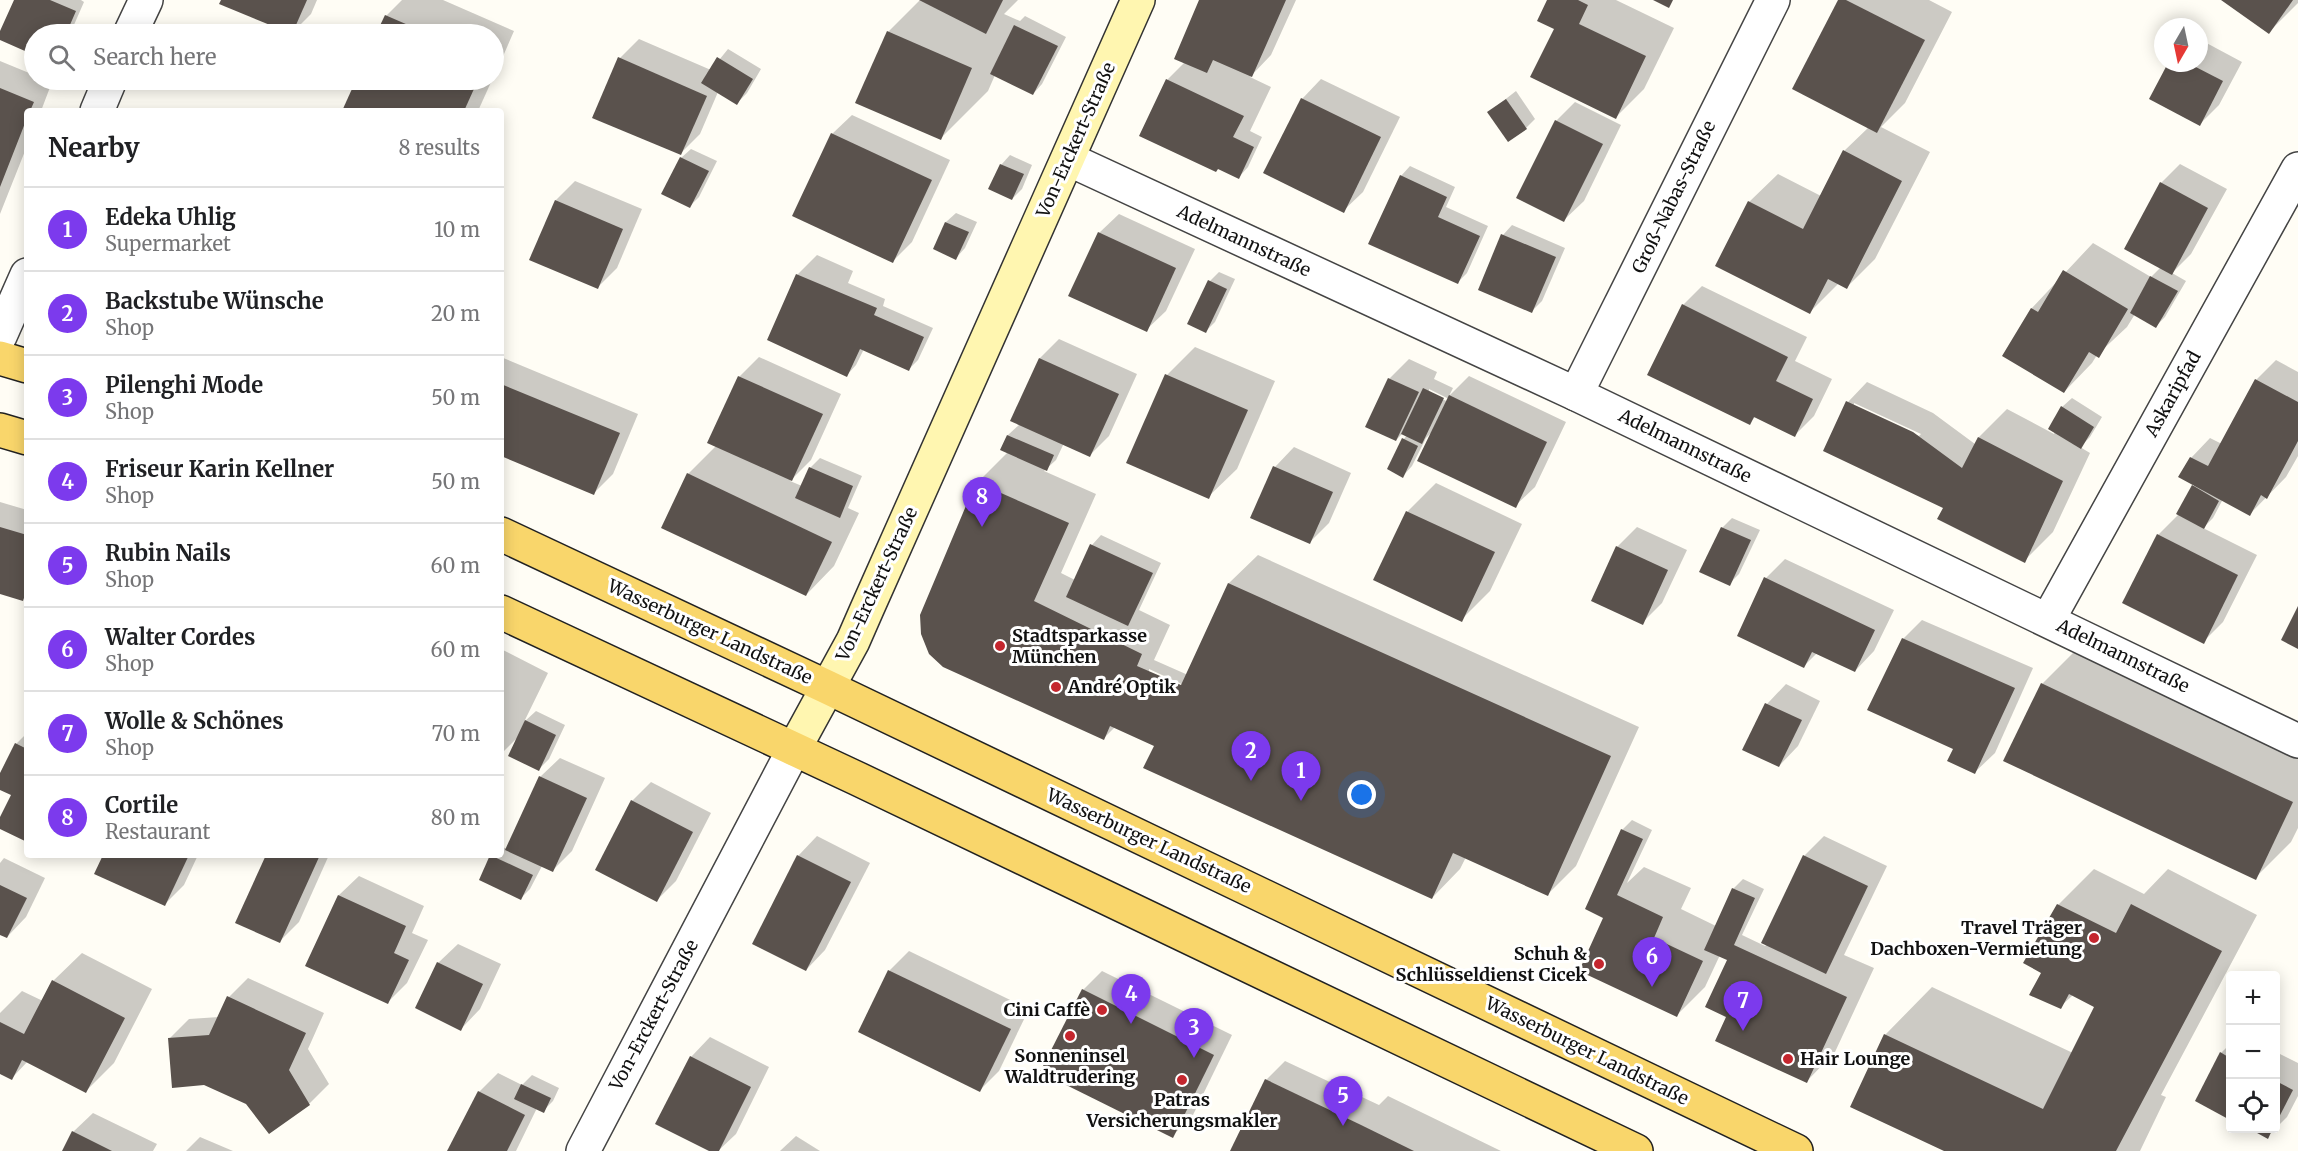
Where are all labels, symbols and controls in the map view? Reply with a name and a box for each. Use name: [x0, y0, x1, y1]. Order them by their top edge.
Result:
north arrow: [2154, 18, 2208, 72]
search box: [24, 24, 504, 90]
icon: search: [45, 41, 78, 74]
text: Search here: [93, 43, 216, 71]
street label: Von-Erckert-Straße: [1031, 59, 1120, 222]
street label: Groß-Nabas-Straße: [1627, 117, 1720, 277]
text: Nearby: [48, 131, 140, 164]
text: 8 results: [398, 135, 480, 160]
street label: Adelmannstraße: [1173, 199, 1315, 282]
text: Edeka Uhlig: [105, 203, 236, 231]
text: 1: [63, 217, 72, 242]
text: 10 m: [434, 217, 480, 242]
text: Supermarket: [105, 231, 231, 256]
text: Backstube Wünsche: [105, 287, 324, 315]
text: 2: [62, 301, 73, 326]
text: 20 m: [431, 301, 480, 326]
text: Shop: [105, 315, 154, 340]
street label: Askaripfad: [2139, 347, 2206, 442]
text: Pilenghi Mode: [105, 371, 263, 399]
text: 3: [62, 385, 73, 410]
text: 50 m: [431, 385, 480, 410]
text: Shop: [105, 399, 154, 424]
street label: Adelmannstraße: [1614, 403, 1755, 488]
text: Friseur Karin Kellner: [105, 455, 334, 483]
text: 4: [61, 469, 74, 494]
text: 50 m: [431, 469, 480, 494]
pin: 8: [962, 478, 1002, 527]
text: Shop: [105, 483, 154, 508]
street label: Von-Erckert-Straße: [830, 503, 922, 665]
text: Rubin Nails: [105, 539, 231, 567]
text: 5: [62, 553, 73, 578]
text: 60 m: [430, 553, 480, 578]
text: Shop: [105, 567, 154, 592]
street label: Wasserburger Landstraße: [603, 574, 816, 689]
street label: Adelmannstraße: [2052, 613, 2193, 698]
text: Walter Cordes: [105, 623, 255, 651]
place label: Stadtsparkasse München: [1012, 624, 1147, 668]
text: 6: [61, 637, 74, 662]
text: 60 m: [430, 637, 480, 662]
marker: Stadtsparkasse München: [993, 639, 1007, 653]
text: Shop: [105, 651, 154, 676]
place label: André Optik: [1067, 675, 1176, 698]
marker: André Optik: [1049, 680, 1063, 694]
text: Wolle & Schönes: [105, 707, 284, 735]
text: 7: [62, 721, 74, 746]
text: 70 m: [432, 721, 480, 746]
pin: 2: [1232, 732, 1270, 781]
text: Shop: [105, 735, 154, 760]
pin: 1: [1282, 752, 1320, 801]
your location: [1347, 780, 1376, 809]
street label: Wasserburger Landstraße: [1042, 783, 1255, 898]
text: Cortile: [105, 791, 178, 819]
text: 8: [61, 805, 74, 830]
text: 80 m: [431, 805, 480, 830]
text: Restaurant: [105, 819, 210, 844]
place label: Travel Träger Dachboxen-Vermietung: [1870, 916, 2082, 960]
marker: Travel Träger Dachboxen-Vermietung: [2087, 931, 2101, 945]
street label: Von-Erckert-Straße: [604, 935, 703, 1095]
pin: 6: [1632, 938, 1672, 987]
place label: Schuh & Schlüsseldienst Cicek: [1396, 942, 1587, 986]
marker: Schuh & Schlüsseldienst Cicek: [1592, 957, 1606, 971]
map controls: [2226, 971, 2280, 1133]
button: +: [2226, 971, 2280, 1025]
pin: 4: [1112, 974, 1150, 1024]
pin: 7: [1724, 982, 1762, 1031]
street label: Wasserburger Landstraße: [1481, 991, 1693, 1110]
place label: Cini Caffè: [1004, 998, 1090, 1021]
marker: Cini Caffè: [1095, 1003, 1109, 1017]
pin: 3: [1174, 1008, 1214, 1058]
button: −: [2226, 1025, 2280, 1079]
marker: Sonneninsel Waldtrudering: [1063, 1029, 1077, 1043]
place label: Sonneninsel Waldtrudering: [1004, 1044, 1135, 1088]
place label: Hair Lounge: [1800, 1047, 1911, 1070]
marker: Hair Lounge: [1781, 1052, 1795, 1066]
marker: Patras Versicherungsmakler: [1175, 1073, 1189, 1087]
pin: 5: [1324, 1076, 1362, 1126]
button: locate: [2226, 1079, 2280, 1133]
place label: Patras Versicherungsmakler: [1085, 1088, 1278, 1132]

